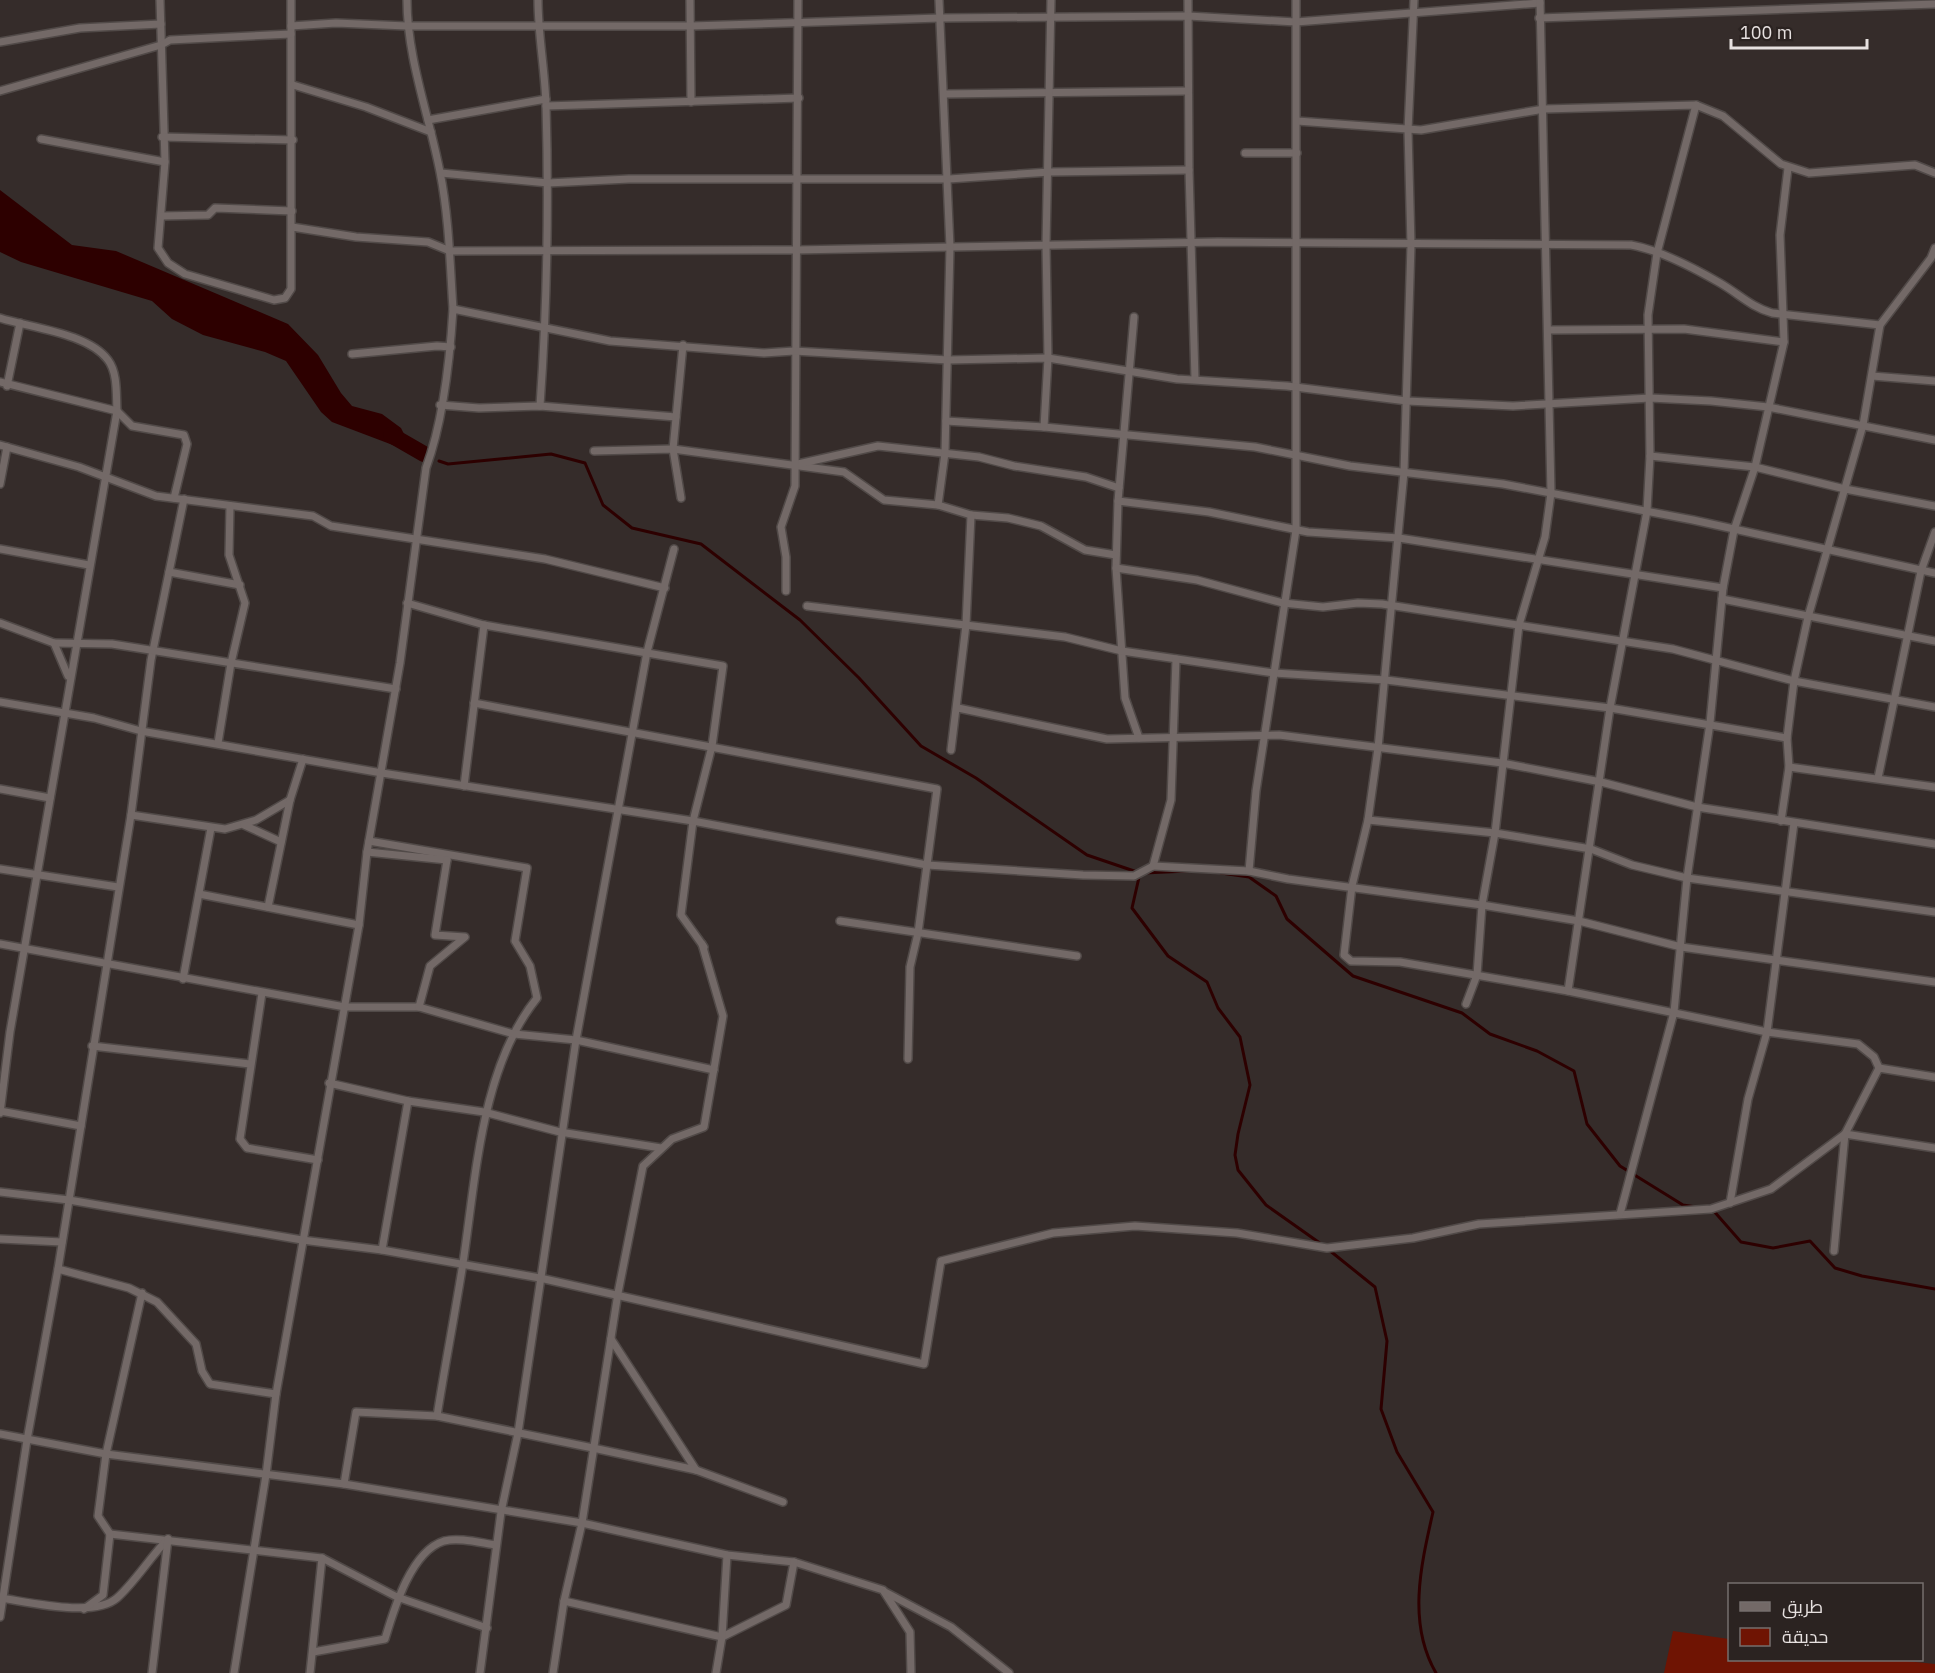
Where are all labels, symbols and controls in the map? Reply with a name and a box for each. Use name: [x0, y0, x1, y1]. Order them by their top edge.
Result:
scale bar: [1731, 12, 1868, 50]
text: 100 m: [1740, 21, 1792, 44]
legend: [1728, 1583, 1923, 1661]
text: طريق: [1782, 1595, 1823, 1619]
text: حديقة: [1782, 1625, 1828, 1648]

